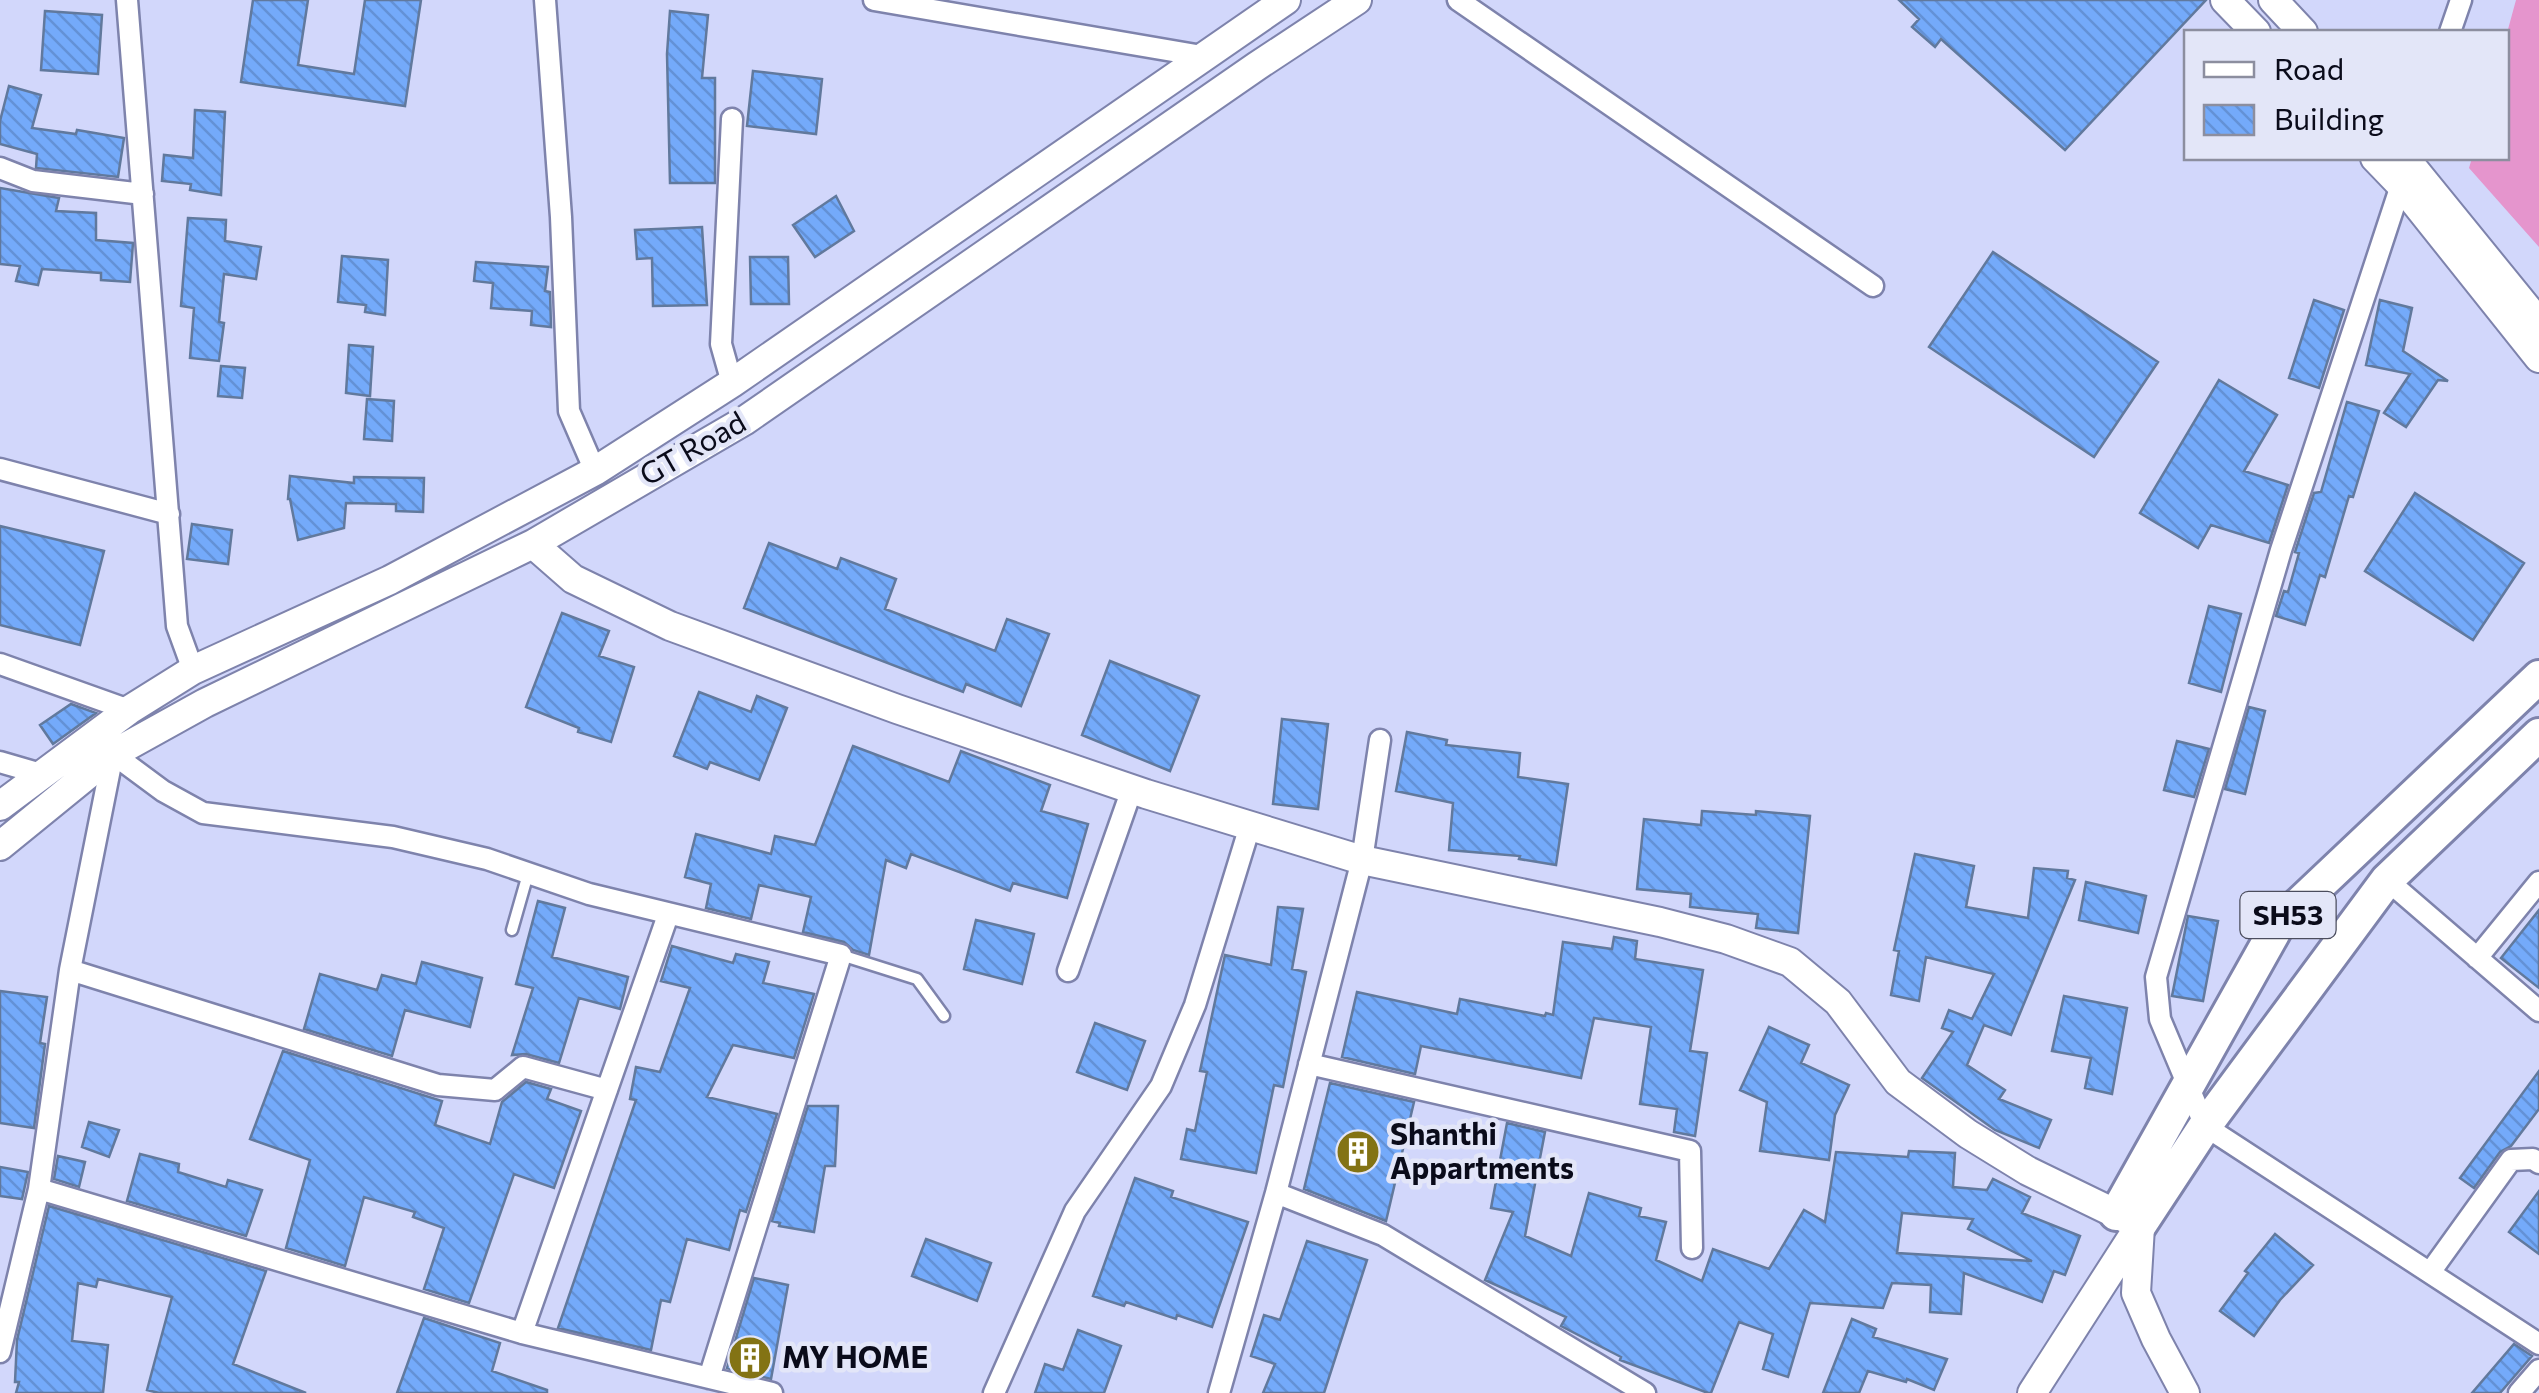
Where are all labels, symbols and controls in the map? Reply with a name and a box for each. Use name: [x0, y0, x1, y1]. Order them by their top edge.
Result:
legend: [2184, 30, 2509, 160]
text: Road: [2274, 49, 2344, 86]
text: Building: [2274, 99, 2384, 136]
street label: GT Road: [632, 402, 752, 492]
road number: SH53: [2240, 892, 2336, 938]
place label: Shanthi Appartments: [1390, 1114, 1574, 1185]
building icon: Shanthi Appartments: [1335, 1129, 1381, 1175]
building icon: MY HOME: [727, 1335, 773, 1381]
place label: MY HOME: [782, 1337, 928, 1374]

